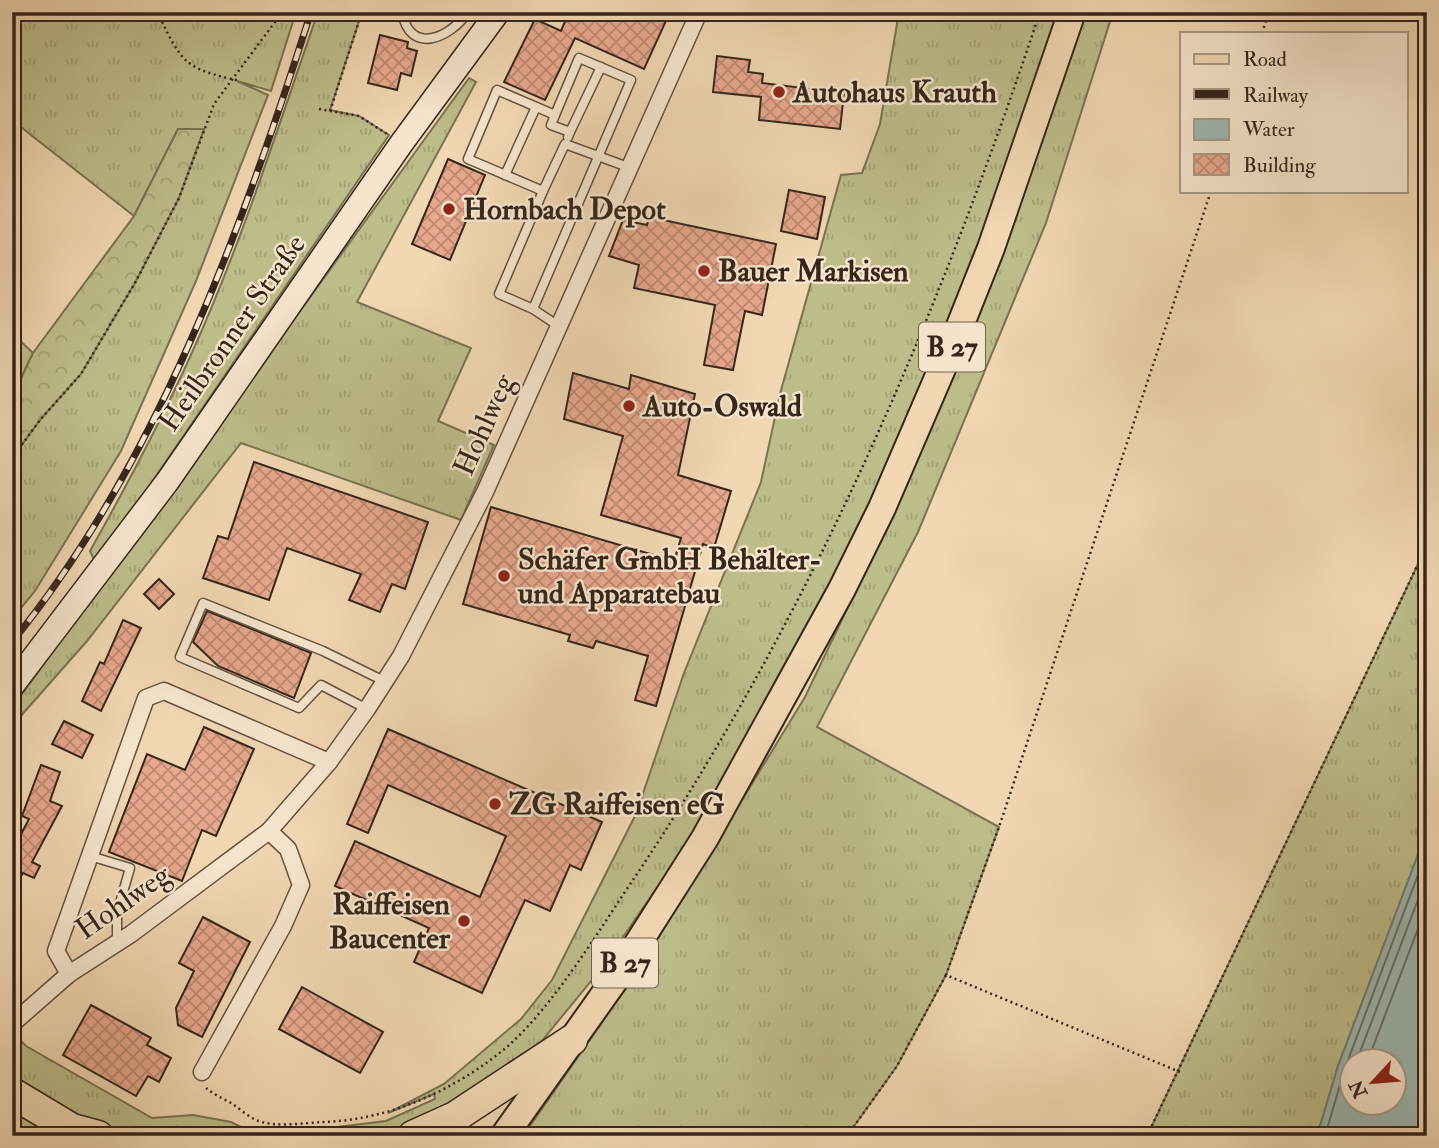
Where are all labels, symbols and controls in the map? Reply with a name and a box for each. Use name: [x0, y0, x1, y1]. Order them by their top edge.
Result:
legend: [1180, 32, 1408, 192]
text: Road: [1243, 46, 1288, 73]
place label: Autohaus Krauth: [791, 74, 997, 111]
text: Railway: [1243, 82, 1309, 109]
marker: Autohaus Krauth: [771, 84, 787, 100]
text: Water: [1242, 116, 1295, 143]
text: Building: [1243, 152, 1316, 179]
place label: Hornbach Depot: [463, 191, 666, 228]
marker: Hornbach Depot: [441, 201, 457, 217]
street label: Heilbronner Straße: [150, 227, 314, 439]
place label: Bauer Markisen: [718, 253, 909, 290]
marker: Bauer Markisen: [696, 263, 712, 279]
road number: B 27: [919, 322, 985, 372]
street label: Hohlweg: [445, 367, 523, 482]
place label: Auto-Oswald: [641, 388, 802, 425]
marker: Auto-Oswald: [621, 398, 637, 414]
place label: Schäfer GmbH Behälter- und Apparatebau: [517, 541, 822, 612]
marker: Schäfer GmbH Behälter- und Apparatebau: [496, 568, 512, 584]
place label: ZG Raiffeisen eG: [509, 786, 725, 823]
marker: ZG Raiffeisen eG: [487, 796, 503, 812]
street label: Hohlweg: [68, 855, 179, 948]
place label: Raiffeisen Baucenter: [329, 886, 451, 957]
marker: Raiffeisen Baucenter: [456, 913, 472, 929]
road number: B 27: [592, 939, 658, 988]
north arrow: [1338, 1046, 1408, 1116]
text: N: [1344, 1075, 1374, 1103]

